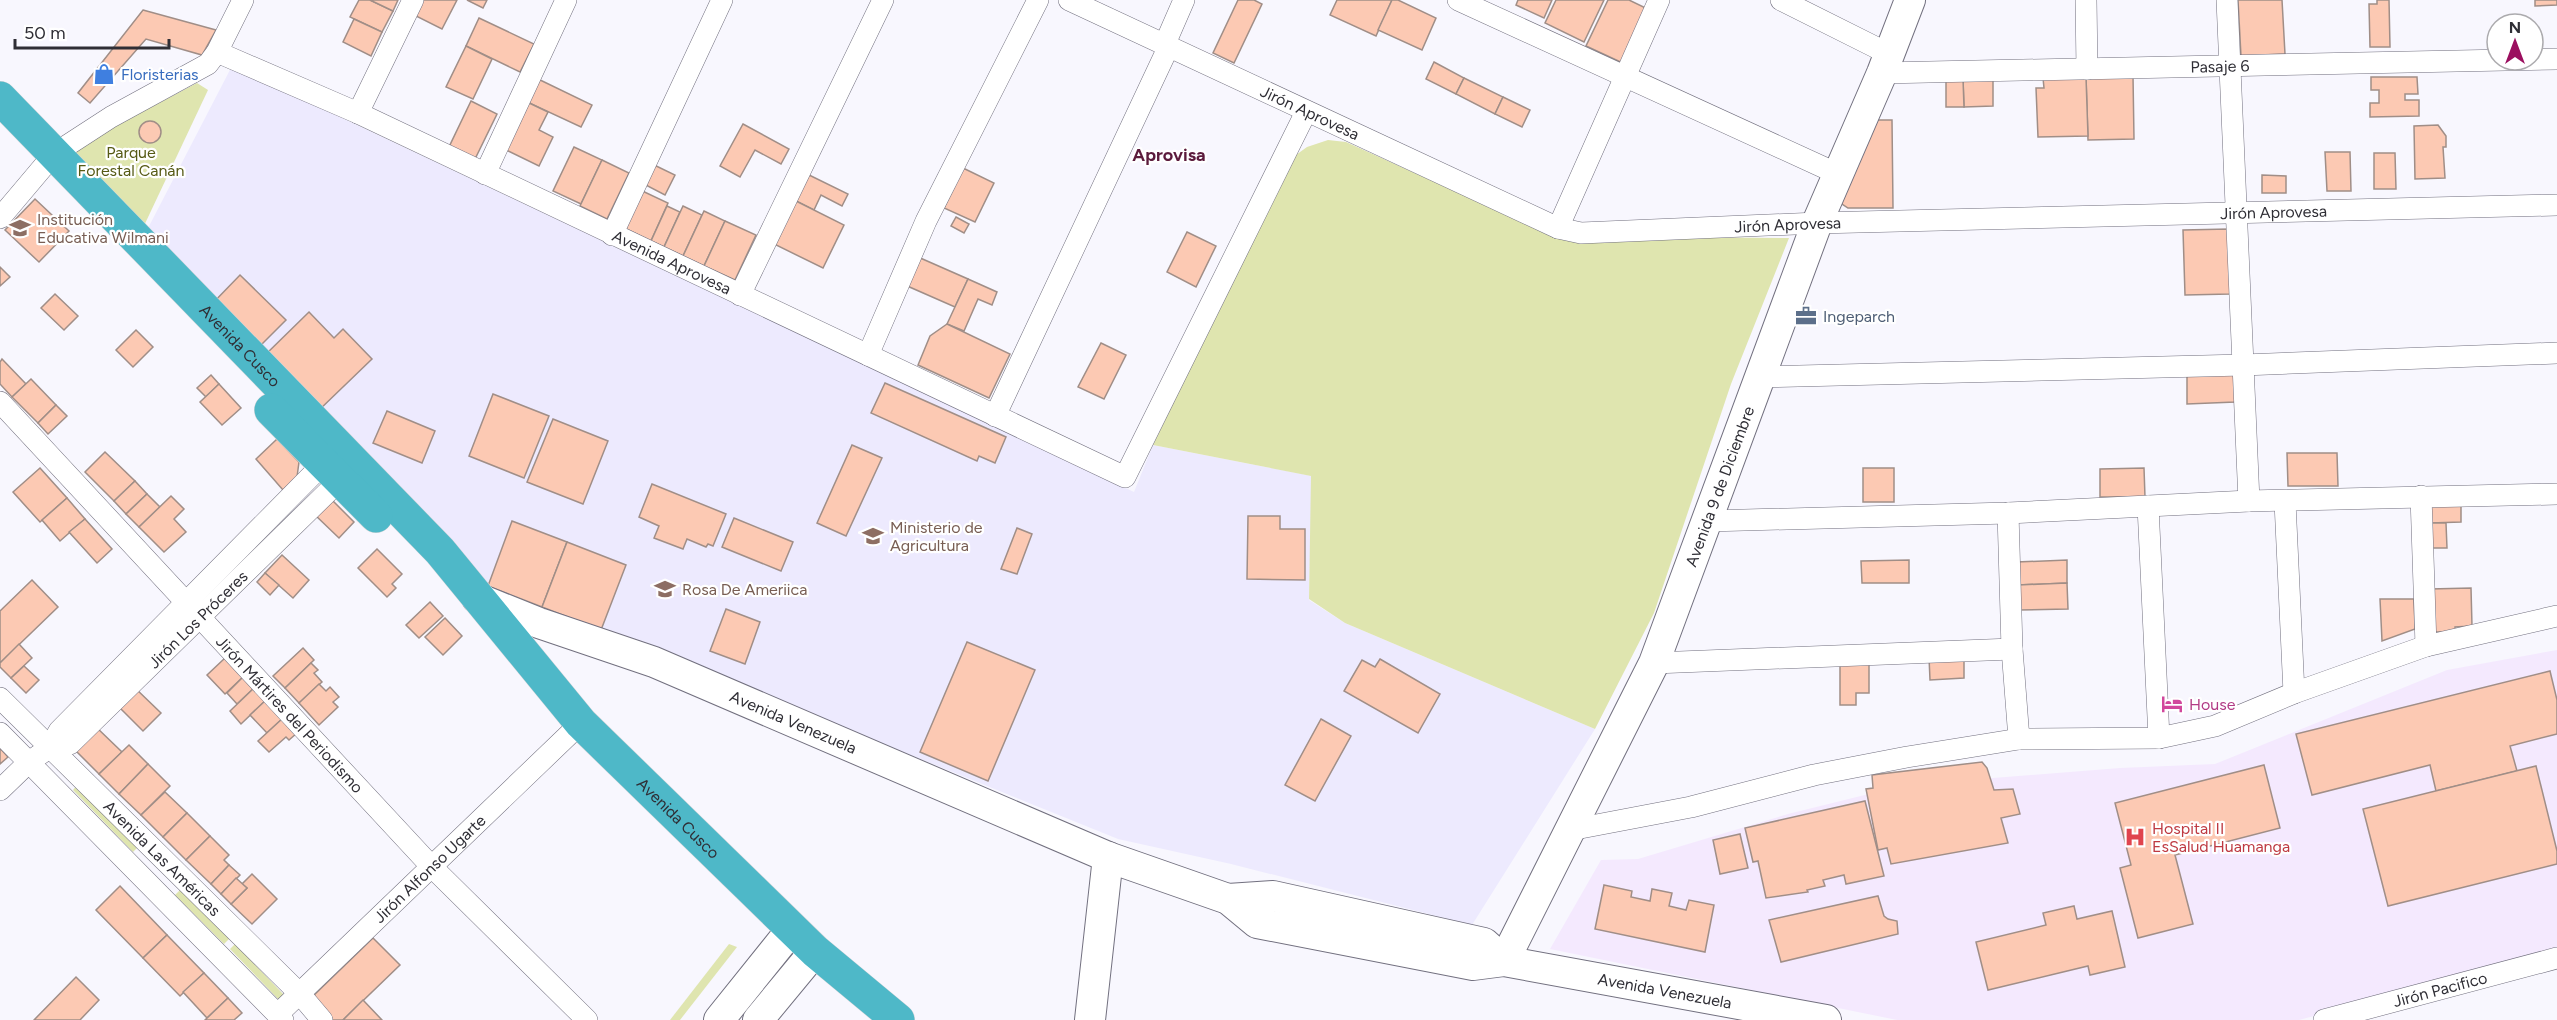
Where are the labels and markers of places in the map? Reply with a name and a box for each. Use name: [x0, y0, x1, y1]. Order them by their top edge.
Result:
shop icon: Floristerias: [92, 62, 116, 86]
place label: Floristerias: [121, 65, 199, 84]
place label: Institución Educativa Wilmani: [37, 210, 169, 247]
school or university icon: Institución Educativa Wilmani: [8, 216, 32, 240]
office icon: Ingeparch: [1794, 304, 1818, 328]
place label: Ingeparch: [1823, 307, 1895, 326]
place label: Ministerio de Agricultura: [890, 518, 983, 555]
school or university icon: Ministerio de Agricultura: [861, 524, 885, 548]
school or university icon: Rosa De Ameriica: [653, 577, 677, 601]
place label: Rosa De Ameriica: [682, 580, 807, 599]
hotel icon: House: [2160, 692, 2184, 716]
place label: House: [2189, 695, 2236, 714]
place label: Hospital II EsSalud Huamanga: [2152, 819, 2290, 856]
hospital icon: Hospital II EsSalud Huamanga: [2123, 825, 2147, 849]

